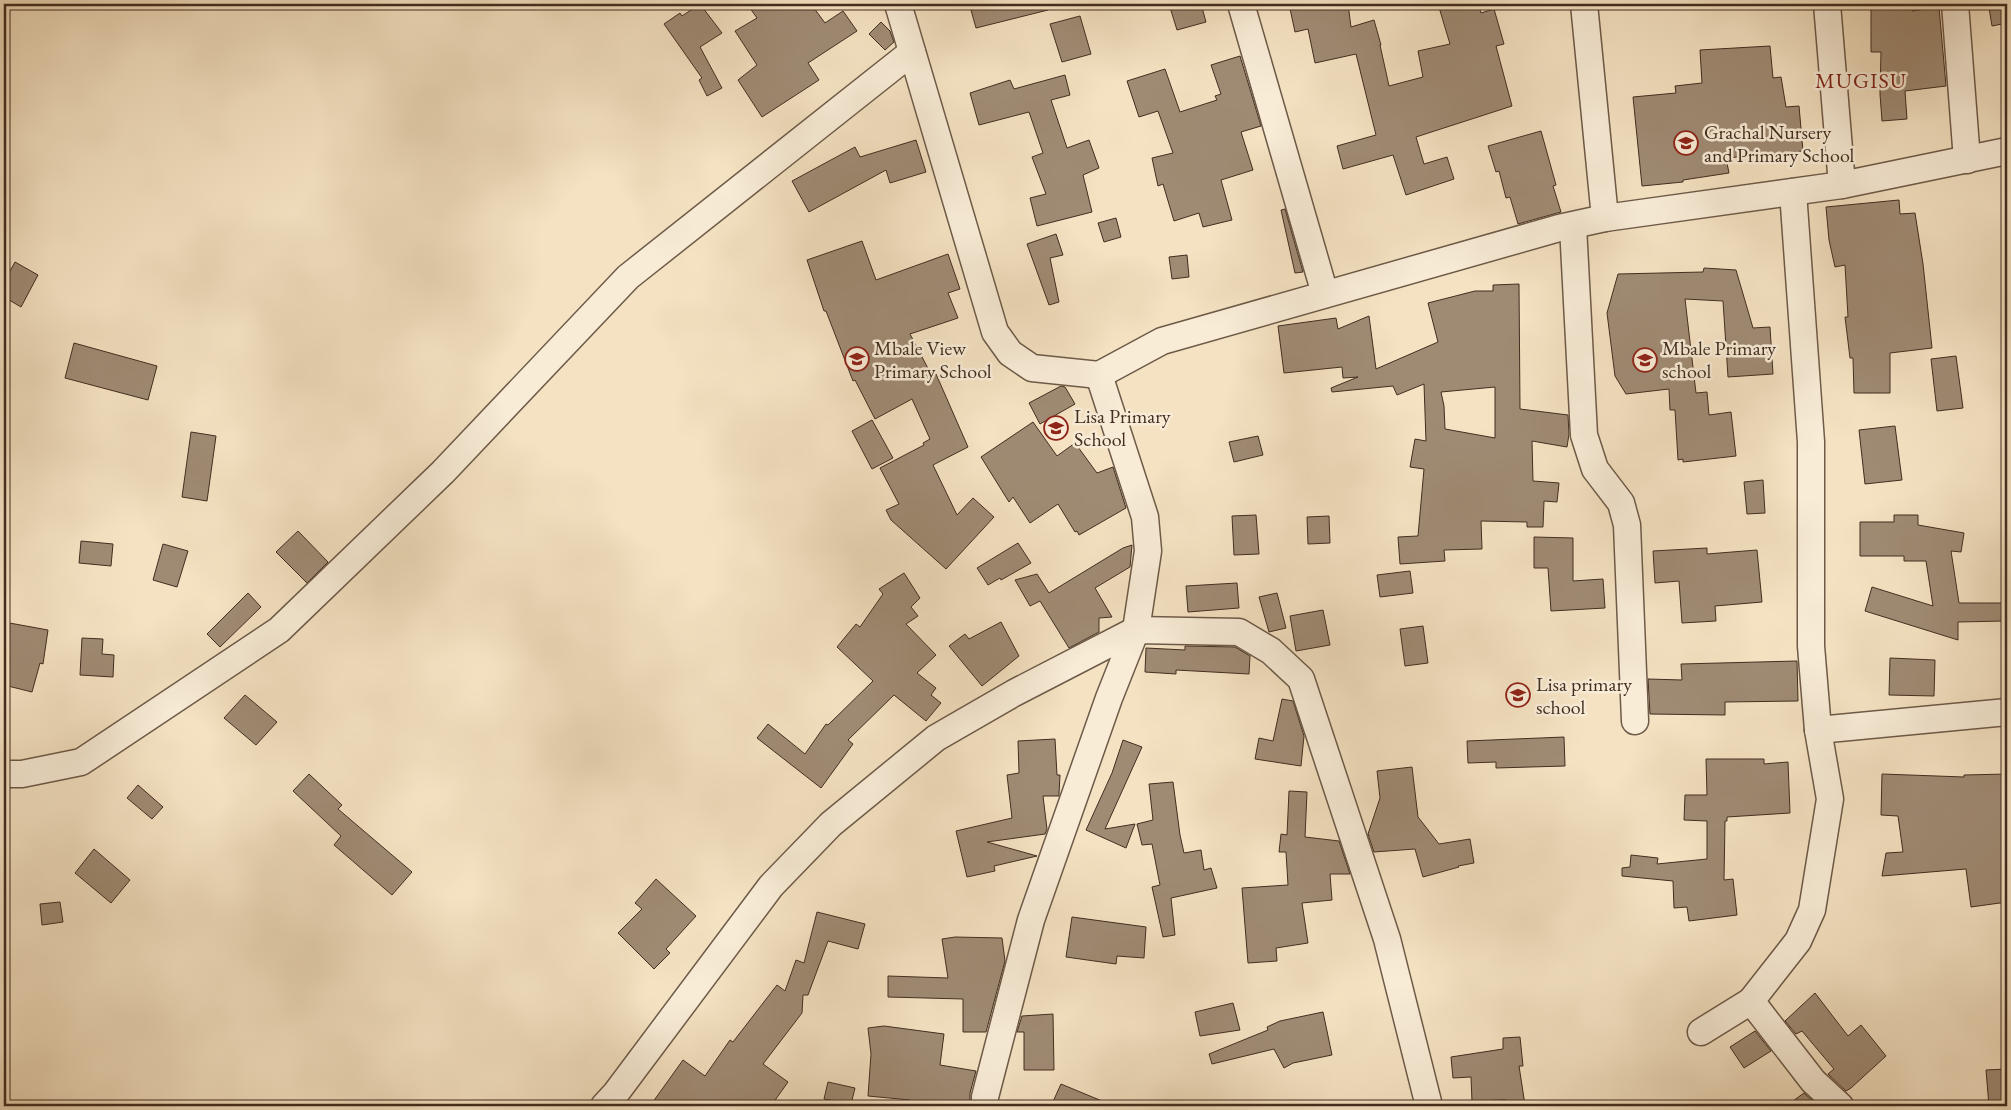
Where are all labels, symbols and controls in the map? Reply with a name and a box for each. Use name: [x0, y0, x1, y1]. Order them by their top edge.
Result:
district label: MUGISU: [1815, 66, 1907, 95]
place label: Grachal Nursery and Primary School: [1704, 119, 1854, 168]
school or university icon: Grachal Nursery and Primary School: [1673, 130, 1699, 156]
place label: Mbale View Primary School: [874, 335, 992, 384]
place label: Mbale Primary school: [1662, 335, 1776, 384]
school or university icon: Mbale View Primary School: [844, 346, 870, 372]
school or university icon: Mbale Primary school: [1632, 347, 1658, 373]
place label: Lisa Primary School: [1074, 403, 1171, 452]
school or university icon: Lisa Primary School: [1043, 415, 1069, 441]
place label: Lisa primary school: [1536, 671, 1632, 720]
school or university icon: Lisa primary school: [1505, 682, 1531, 708]

